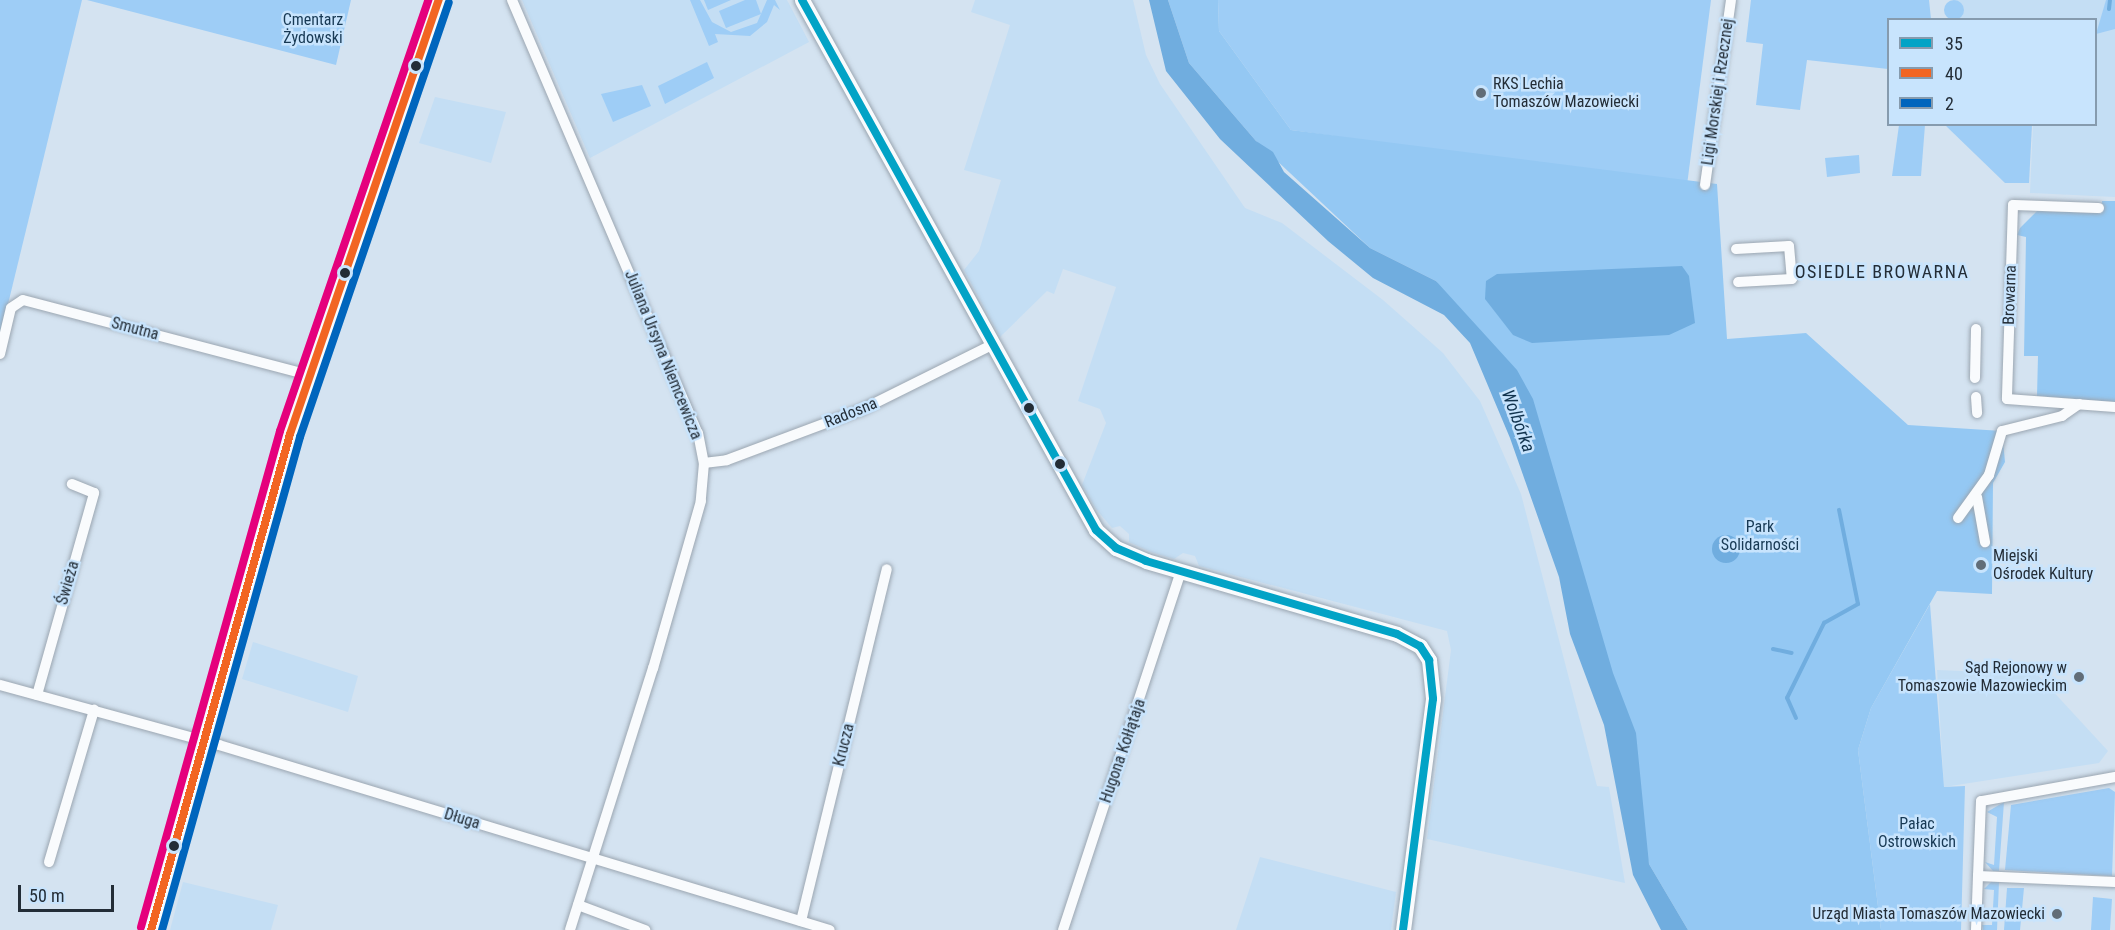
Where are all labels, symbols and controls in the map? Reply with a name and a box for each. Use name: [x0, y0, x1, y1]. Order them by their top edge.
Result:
park label: Cmentarz Żydowski: [283, 10, 343, 48]
street label: Ligi Morskiej i Rzecznej: [1698, 17, 1738, 167]
legend: [1887, 18, 2097, 126]
text: 35: [1945, 33, 1963, 54]
unlabelled marker: [410, 60, 422, 72]
text: 40: [1945, 63, 1963, 84]
place label: RKS Lechia Tomaszów Mazowiecki: [1493, 74, 1639, 112]
marker: RKS Lechia Tomaszów Mazowiecki: [1474, 86, 1488, 100]
text: 2: [1945, 93, 1954, 114]
district label: OSIEDLE BROWARNA: [1795, 261, 1969, 283]
street label: Browarna: [1999, 265, 2021, 325]
unlabelled marker: [339, 267, 351, 279]
street label: Juliana Ursyna Niemcewicza: [620, 268, 706, 442]
street label: Smutna: [109, 313, 161, 345]
water label: Wolbórka: [1497, 387, 1539, 455]
street label: Radosna: [822, 394, 880, 432]
unlabelled marker: [1023, 402, 1035, 414]
unlabelled marker: [1054, 458, 1066, 470]
park label: Park Solidarności: [1721, 517, 1799, 555]
place label: Miejski Ośrodek Kultury: [1993, 546, 2093, 584]
marker: Miejski Ośrodek Kultury: [1974, 558, 1988, 572]
street label: Świeża: [53, 559, 83, 607]
place label: Sąd Rejonowy w Tomaszowie Mazowieckim: [1898, 658, 2067, 696]
marker: Sąd Rejonowy w Tomaszowie Mazowieckim: [2072, 670, 2086, 684]
street label: Hugona Kołłątaja: [1096, 697, 1150, 805]
street label: Krucza: [829, 722, 859, 768]
street label: Długa: [442, 804, 482, 834]
park label: Pałac Ostrowskich: [1878, 814, 1956, 852]
unlabelled marker: [168, 840, 180, 852]
scale bar: [21, 873, 117, 911]
text: 50 m: [29, 885, 64, 906]
place label: Urząd Miasta Tomaszów Mazowiecki: [1812, 904, 2045, 924]
marker: Urząd Miasta Tomaszów Mazowiecki: [2050, 907, 2064, 921]

